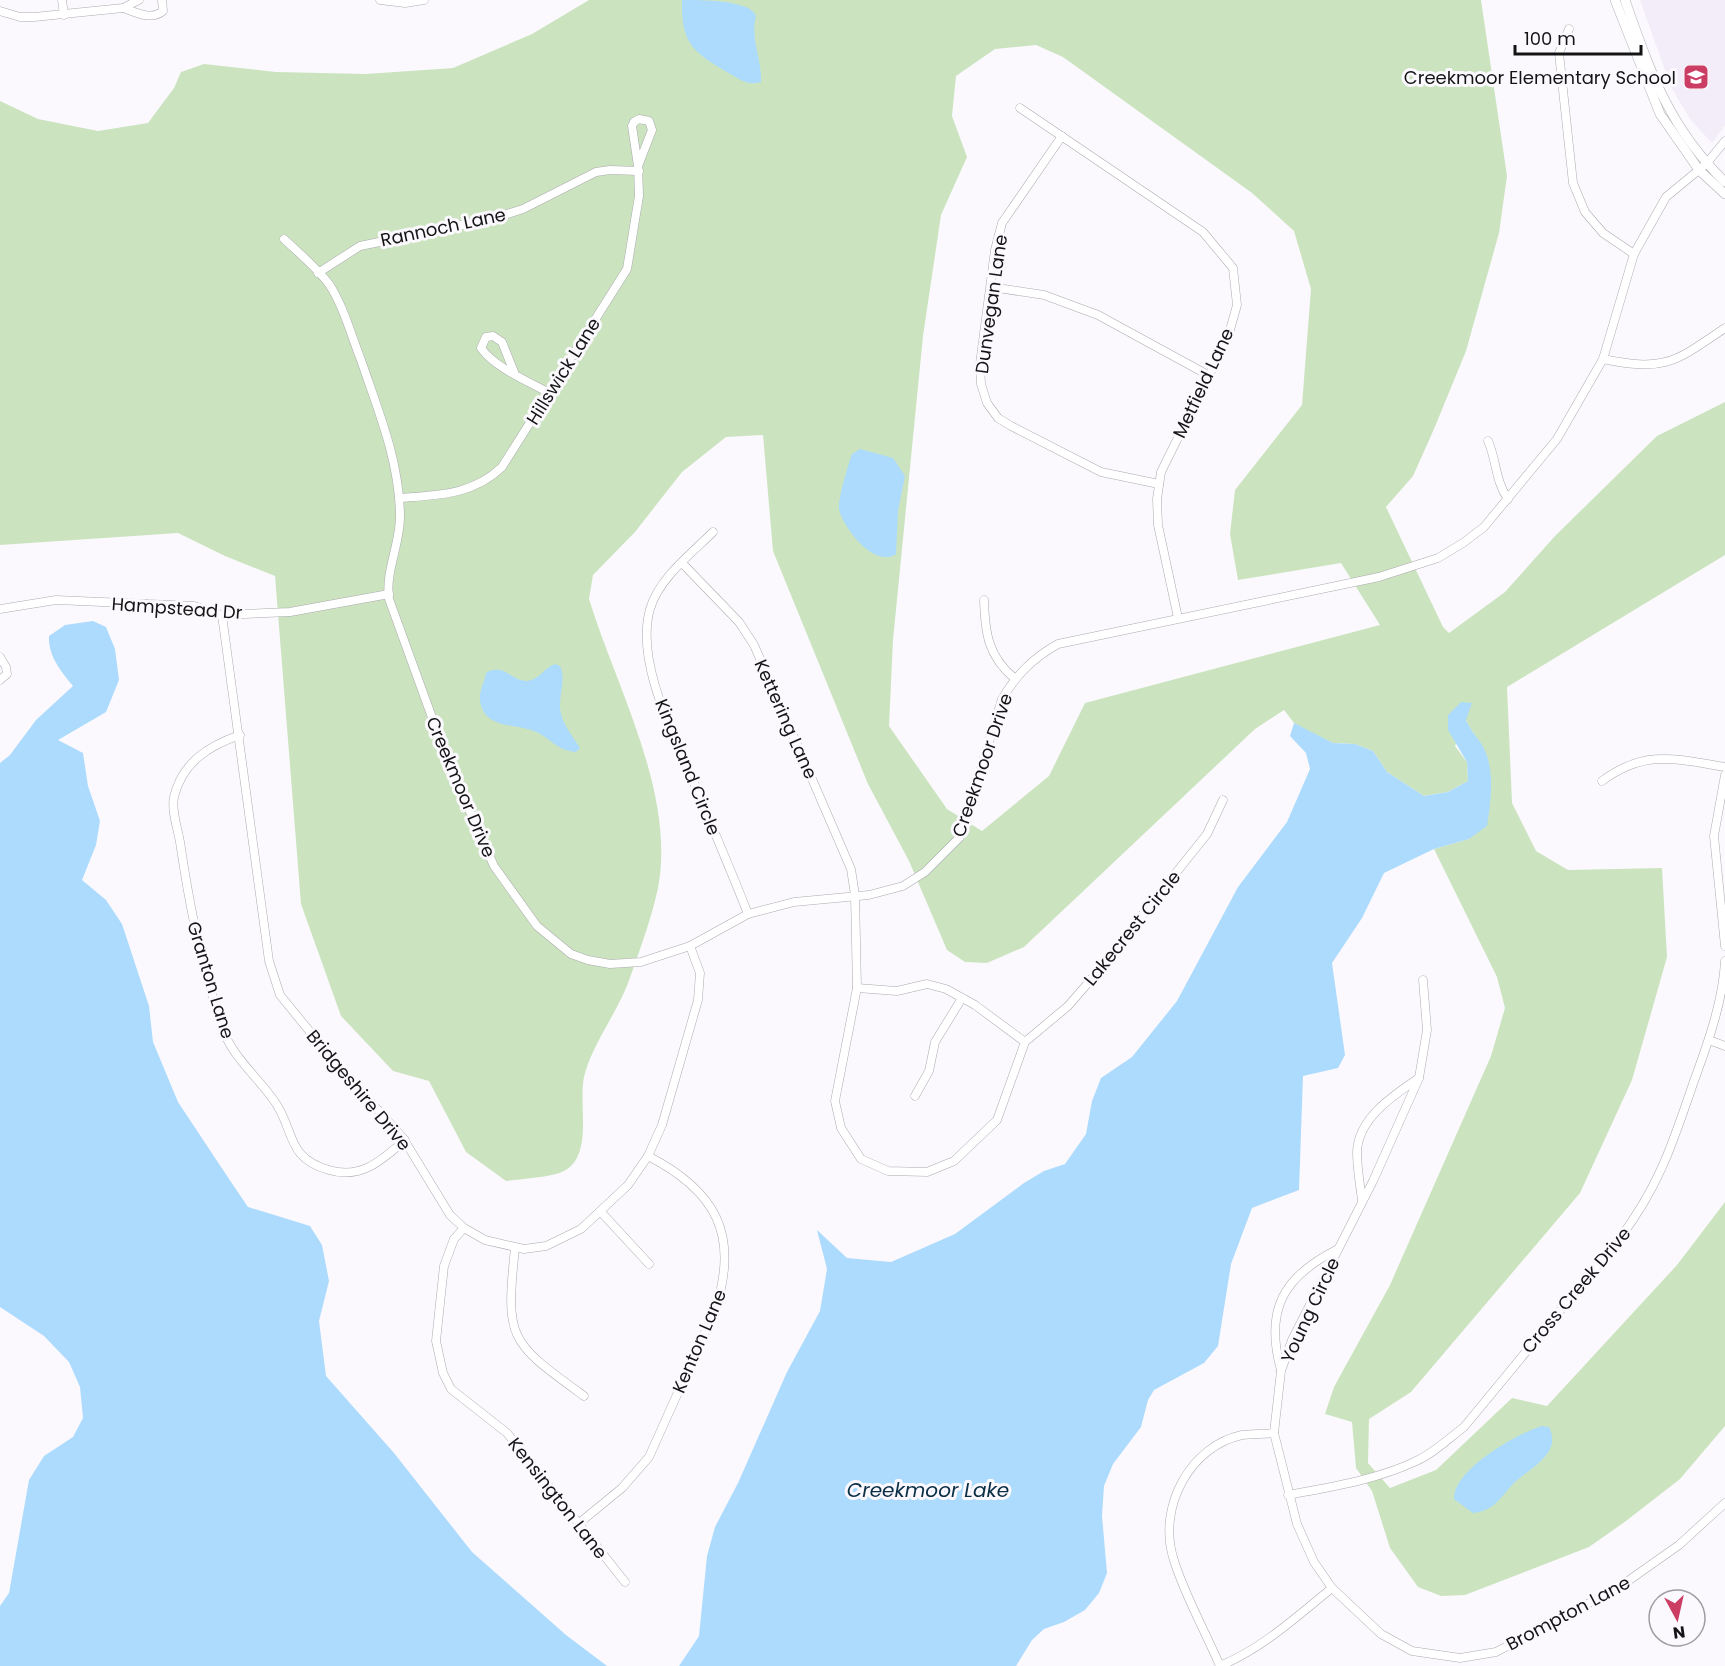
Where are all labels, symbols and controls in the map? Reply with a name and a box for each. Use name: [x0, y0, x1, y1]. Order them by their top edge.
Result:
scale bar: [1515, 18, 1641, 56]
text: 100 m: [1524, 26, 1576, 51]
school or university icon: Creekmoor Elementary School: [1681, 62, 1711, 92]
place label: Creekmoor Elementary School: [1404, 65, 1676, 90]
street label: Rannoch Lane: [378, 202, 508, 252]
street label: Dunvegan Lane: [969, 233, 1013, 375]
street label: Hillswick Lane: [520, 313, 606, 429]
street label: Metfield Lane: [1167, 324, 1239, 442]
street label: Hampstead Dr: [111, 591, 244, 625]
street label: Kettering Lane: [748, 655, 824, 783]
street label: Creekmoor Drive: [946, 690, 1018, 840]
street label: Kingsland Circle: [649, 695, 727, 839]
street label: Creekmoor Drive: [420, 713, 502, 861]
street label: Lakecrest Circle: [1078, 865, 1186, 991]
street label: Granton Lane: [181, 918, 241, 1042]
street label: Bridgeshire Drive: [301, 1024, 417, 1156]
street label: Cross Creek Drive: [1516, 1222, 1636, 1358]
street label: Young Circle: [1275, 1253, 1345, 1367]
street label: Kenton Lane: [666, 1285, 732, 1397]
street label: Kensington Lane: [503, 1432, 613, 1564]
water label: Creekmoor Lake: [847, 1476, 1009, 1504]
street label: Brompton Lane: [1502, 1570, 1634, 1656]
north arrow: [1647, 1588, 1707, 1648]
text: N: [1671, 1620, 1687, 1645]

